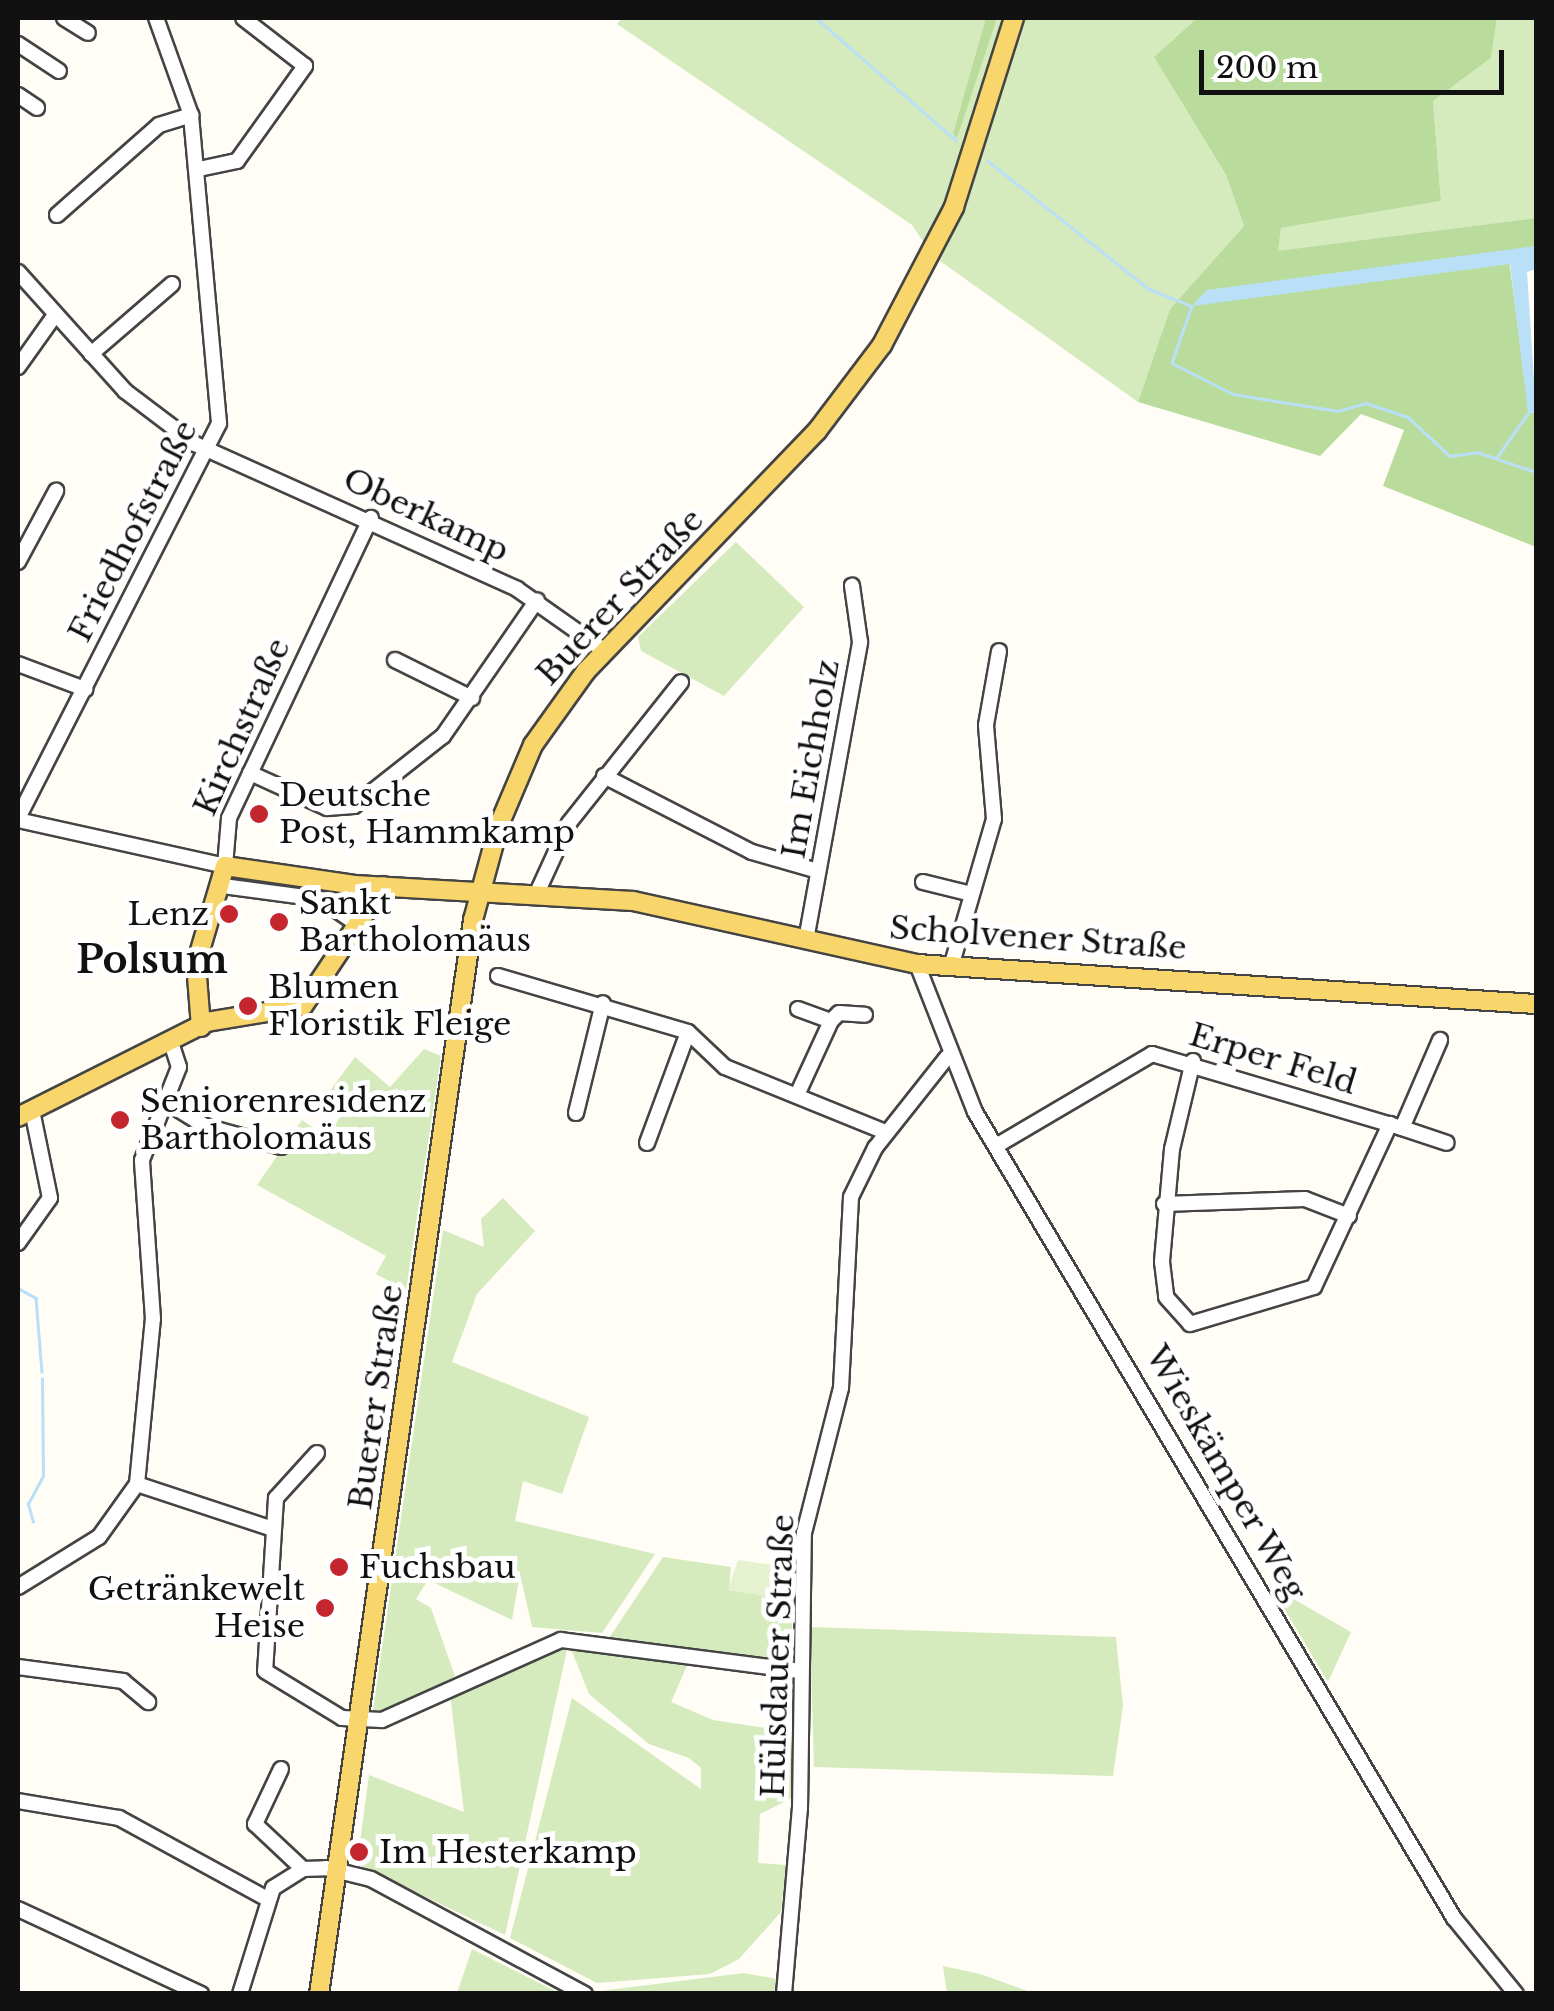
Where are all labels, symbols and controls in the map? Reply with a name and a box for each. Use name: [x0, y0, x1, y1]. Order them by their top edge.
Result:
scale bar: [1204, 30, 1509, 92]
text: 200 m: [1216, 49, 1318, 86]
street label: Friedhofstraße: [61, 414, 205, 648]
street label: Oberkamp: [337, 460, 515, 570]
street label: Buerer Straße: [528, 501, 712, 693]
street label: Kirchstraße: [186, 633, 298, 821]
street label: Im Eichholz: [775, 657, 847, 861]
place label: Deutsche Post, Hammkamp: [279, 777, 575, 852]
marker: Deutsche Post, Hammkamp: [248, 803, 270, 825]
place label: Sankt Bartholomäus: [299, 885, 531, 960]
place label: Lenz: [128, 895, 209, 933]
marker: Lenz: [218, 903, 240, 925]
street label: Scholvener Straße: [888, 908, 1188, 968]
marker: Sankt Bartholomäus: [268, 911, 290, 933]
district label: Polsum: [76, 937, 228, 983]
place label: Blumen Floristik Fleige: [268, 969, 512, 1044]
marker: Blumen Floristik Fleige: [237, 995, 259, 1017]
street label: Erper Feld: [1184, 1015, 1362, 1103]
place label: Seniorenresidenz Bartholomäus: [140, 1083, 427, 1158]
marker: Seniorenresidenz Bartholomäus: [109, 1109, 131, 1131]
street label: Buerer Straße: [341, 1282, 411, 1512]
street label: Wieskämper Weg: [1137, 1338, 1315, 1608]
street label: Hülsdauer Straße: [754, 1513, 802, 1799]
place label: Fuchsbau: [359, 1548, 516, 1586]
marker: Fuchsbau: [328, 1556, 350, 1578]
place label: Getränkewelt Heise: [88, 1571, 305, 1646]
marker: Getränkewelt Heise: [314, 1597, 336, 1619]
place label: Im Hesterkamp: [379, 1833, 637, 1871]
marker: Im Hesterkamp: [348, 1841, 370, 1863]

